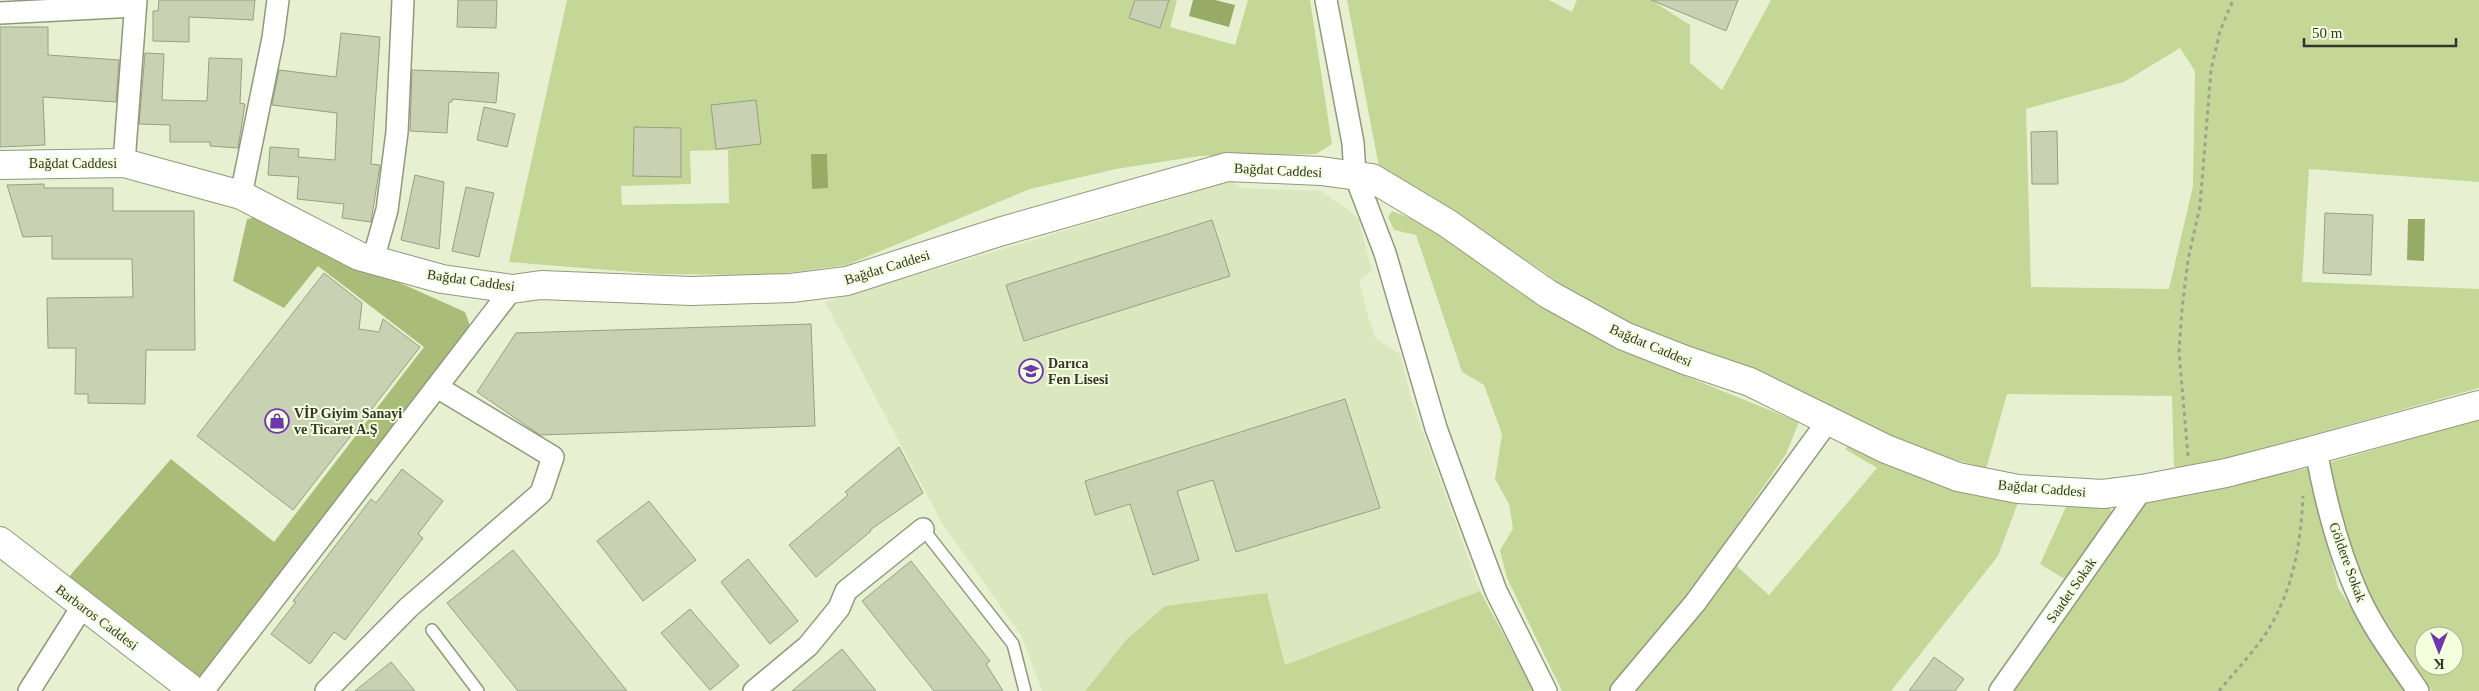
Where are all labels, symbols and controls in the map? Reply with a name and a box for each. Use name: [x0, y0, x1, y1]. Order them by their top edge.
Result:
scale bar: [2304, 15, 2456, 47]
text: 50 m: [2312, 25, 2343, 41]
street label: Bağdat Caddesi: [29, 156, 117, 171]
street label: Bağdat Caddesi: [1234, 161, 1323, 180]
street label: Bağdat Caddesi: [843, 247, 932, 288]
street label: Bağdat Caddesi: [426, 267, 516, 294]
street label: Bağdat Caddesi: [1607, 321, 1694, 370]
place label: Darıca Fen Lisesi: [1048, 356, 1108, 387]
school or university icon: Darıca Fen Lisesi: [1018, 358, 1044, 384]
place label: VİP Giyim Sanayi ve Ticaret A.Ş: [294, 405, 402, 437]
shop icon: VİP Giyim Sanayi ve Ticaret A.Ş: [264, 408, 290, 434]
street label: Bağdat Caddesi: [1997, 477, 2087, 500]
street label: Göldere Sokak: [2326, 520, 2369, 604]
street label: Saadet Sokak: [2044, 555, 2099, 626]
street label: Barbaros Caddesi: [53, 582, 141, 653]
north arrow: [2414, 626, 2464, 676]
text: K: [2433, 656, 2444, 671]

